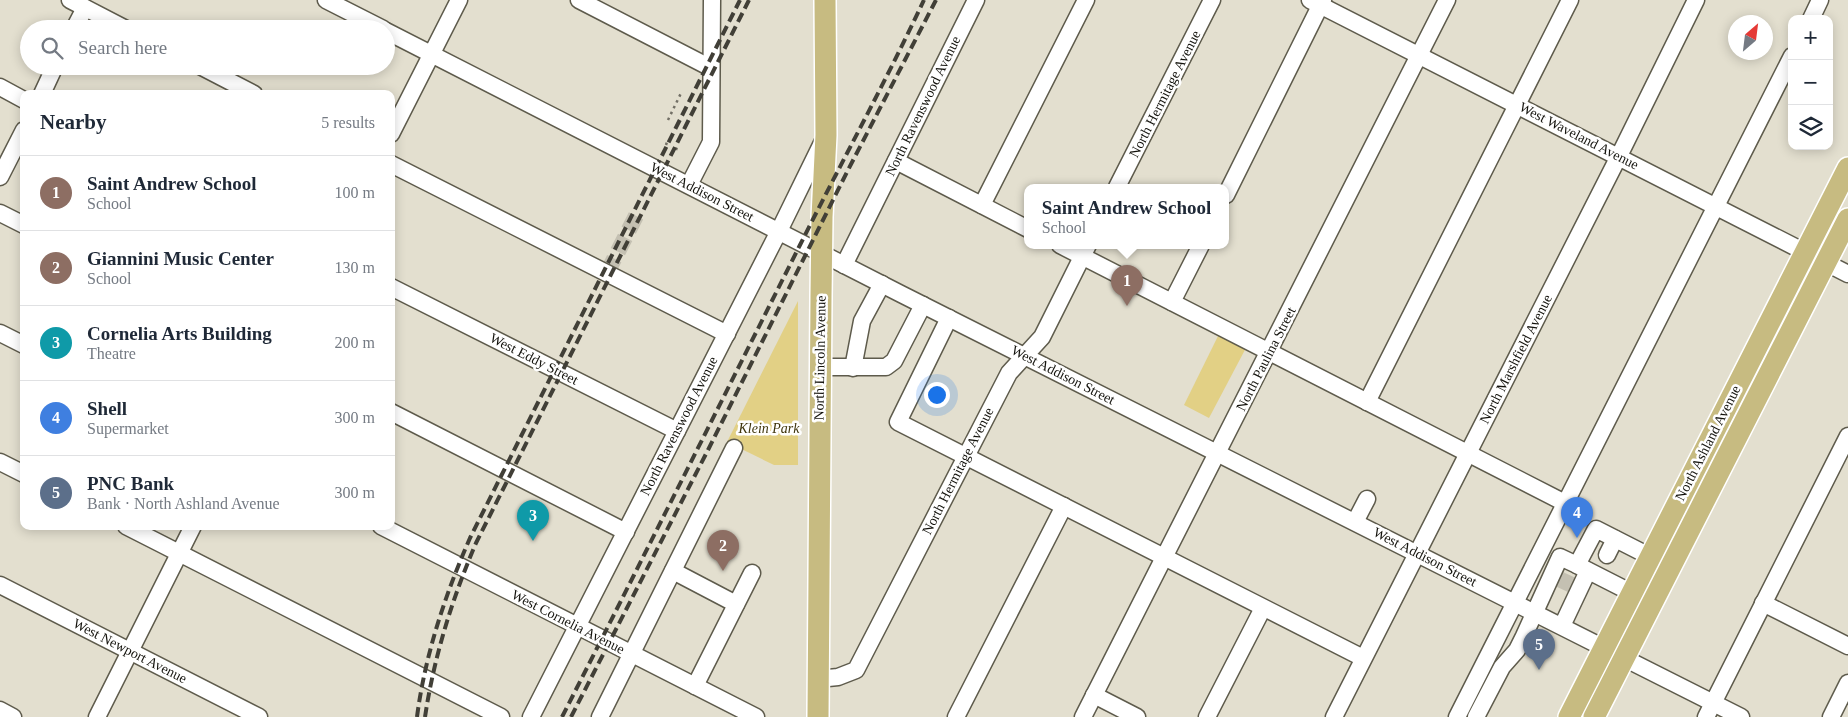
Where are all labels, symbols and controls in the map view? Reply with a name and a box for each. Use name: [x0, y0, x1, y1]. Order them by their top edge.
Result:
north arrow: [1728, 15, 1773, 60]
map controls: [1788, 15, 1833, 150]
button: +: [1788, 15, 1833, 60]
search box: [20, 20, 395, 75]
street label: North Hermitage Avenue: [1126, 28, 1204, 160]
icon: search: [38, 34, 66, 62]
street label: North Ravenswood Avenue: [883, 34, 963, 178]
text: Search here: [78, 37, 167, 58]
button: −: [1788, 60, 1833, 105]
street label: West Waveland Avenue: [1517, 99, 1641, 173]
button: layers: [1788, 105, 1833, 150]
text: Nearby: [40, 110, 107, 134]
text: 5 results: [321, 114, 375, 131]
street label: West Addison Street: [648, 159, 756, 225]
text: Saint Andrew School: [87, 173, 257, 194]
text: 1: [52, 184, 60, 201]
text: 100 m: [335, 184, 375, 201]
popup: [1024, 184, 1229, 249]
text: School: [87, 195, 131, 212]
text: Saint Andrew School: [1042, 197, 1211, 218]
text: School: [1042, 219, 1086, 236]
text: Giannini Music Center: [87, 248, 274, 269]
text: 2: [52, 259, 60, 276]
text: 130 m: [335, 259, 375, 276]
pin: 1: [1111, 265, 1143, 306]
text: School: [87, 270, 131, 287]
street label: North Marshfield Avenue: [1477, 292, 1555, 426]
street label: North Lincoln Avenue: [811, 295, 829, 421]
street label: North Paulina Street: [1233, 305, 1299, 413]
text: Cornelia Arts Building: [87, 323, 272, 344]
street label: West Eddy Street: [487, 330, 581, 388]
text: 3: [52, 334, 60, 351]
text: 200 m: [335, 334, 375, 351]
street label: West Addison Street: [1009, 342, 1117, 408]
text: Theatre: [87, 345, 136, 362]
street label: North Ravenswood Avenue: [637, 354, 721, 498]
your location: [924, 382, 950, 408]
street label: North Ashland Avenue: [1672, 383, 1744, 503]
text: Shell: [87, 398, 127, 419]
street label: North Hermitage Avenue: [919, 405, 997, 537]
text: 4: [52, 409, 60, 426]
text: 300 m: [335, 409, 375, 426]
text: Supermarket: [87, 420, 169, 437]
park label: Klein Park: [737, 421, 800, 436]
text: PNC Bank: [87, 473, 174, 494]
text: 5: [52, 484, 60, 501]
text: 300 m: [335, 484, 375, 501]
text: Bank · North Ashland Avenue: [87, 495, 280, 512]
pin: 4: [1561, 497, 1593, 538]
pin: 3: [517, 500, 549, 541]
street label: West Addison Street: [1371, 524, 1479, 590]
pin: 2: [707, 530, 739, 571]
street label: West Cornelia Avenue: [509, 587, 627, 657]
street label: West Newport Avenue: [71, 616, 189, 686]
pin: 5: [1523, 629, 1555, 670]

